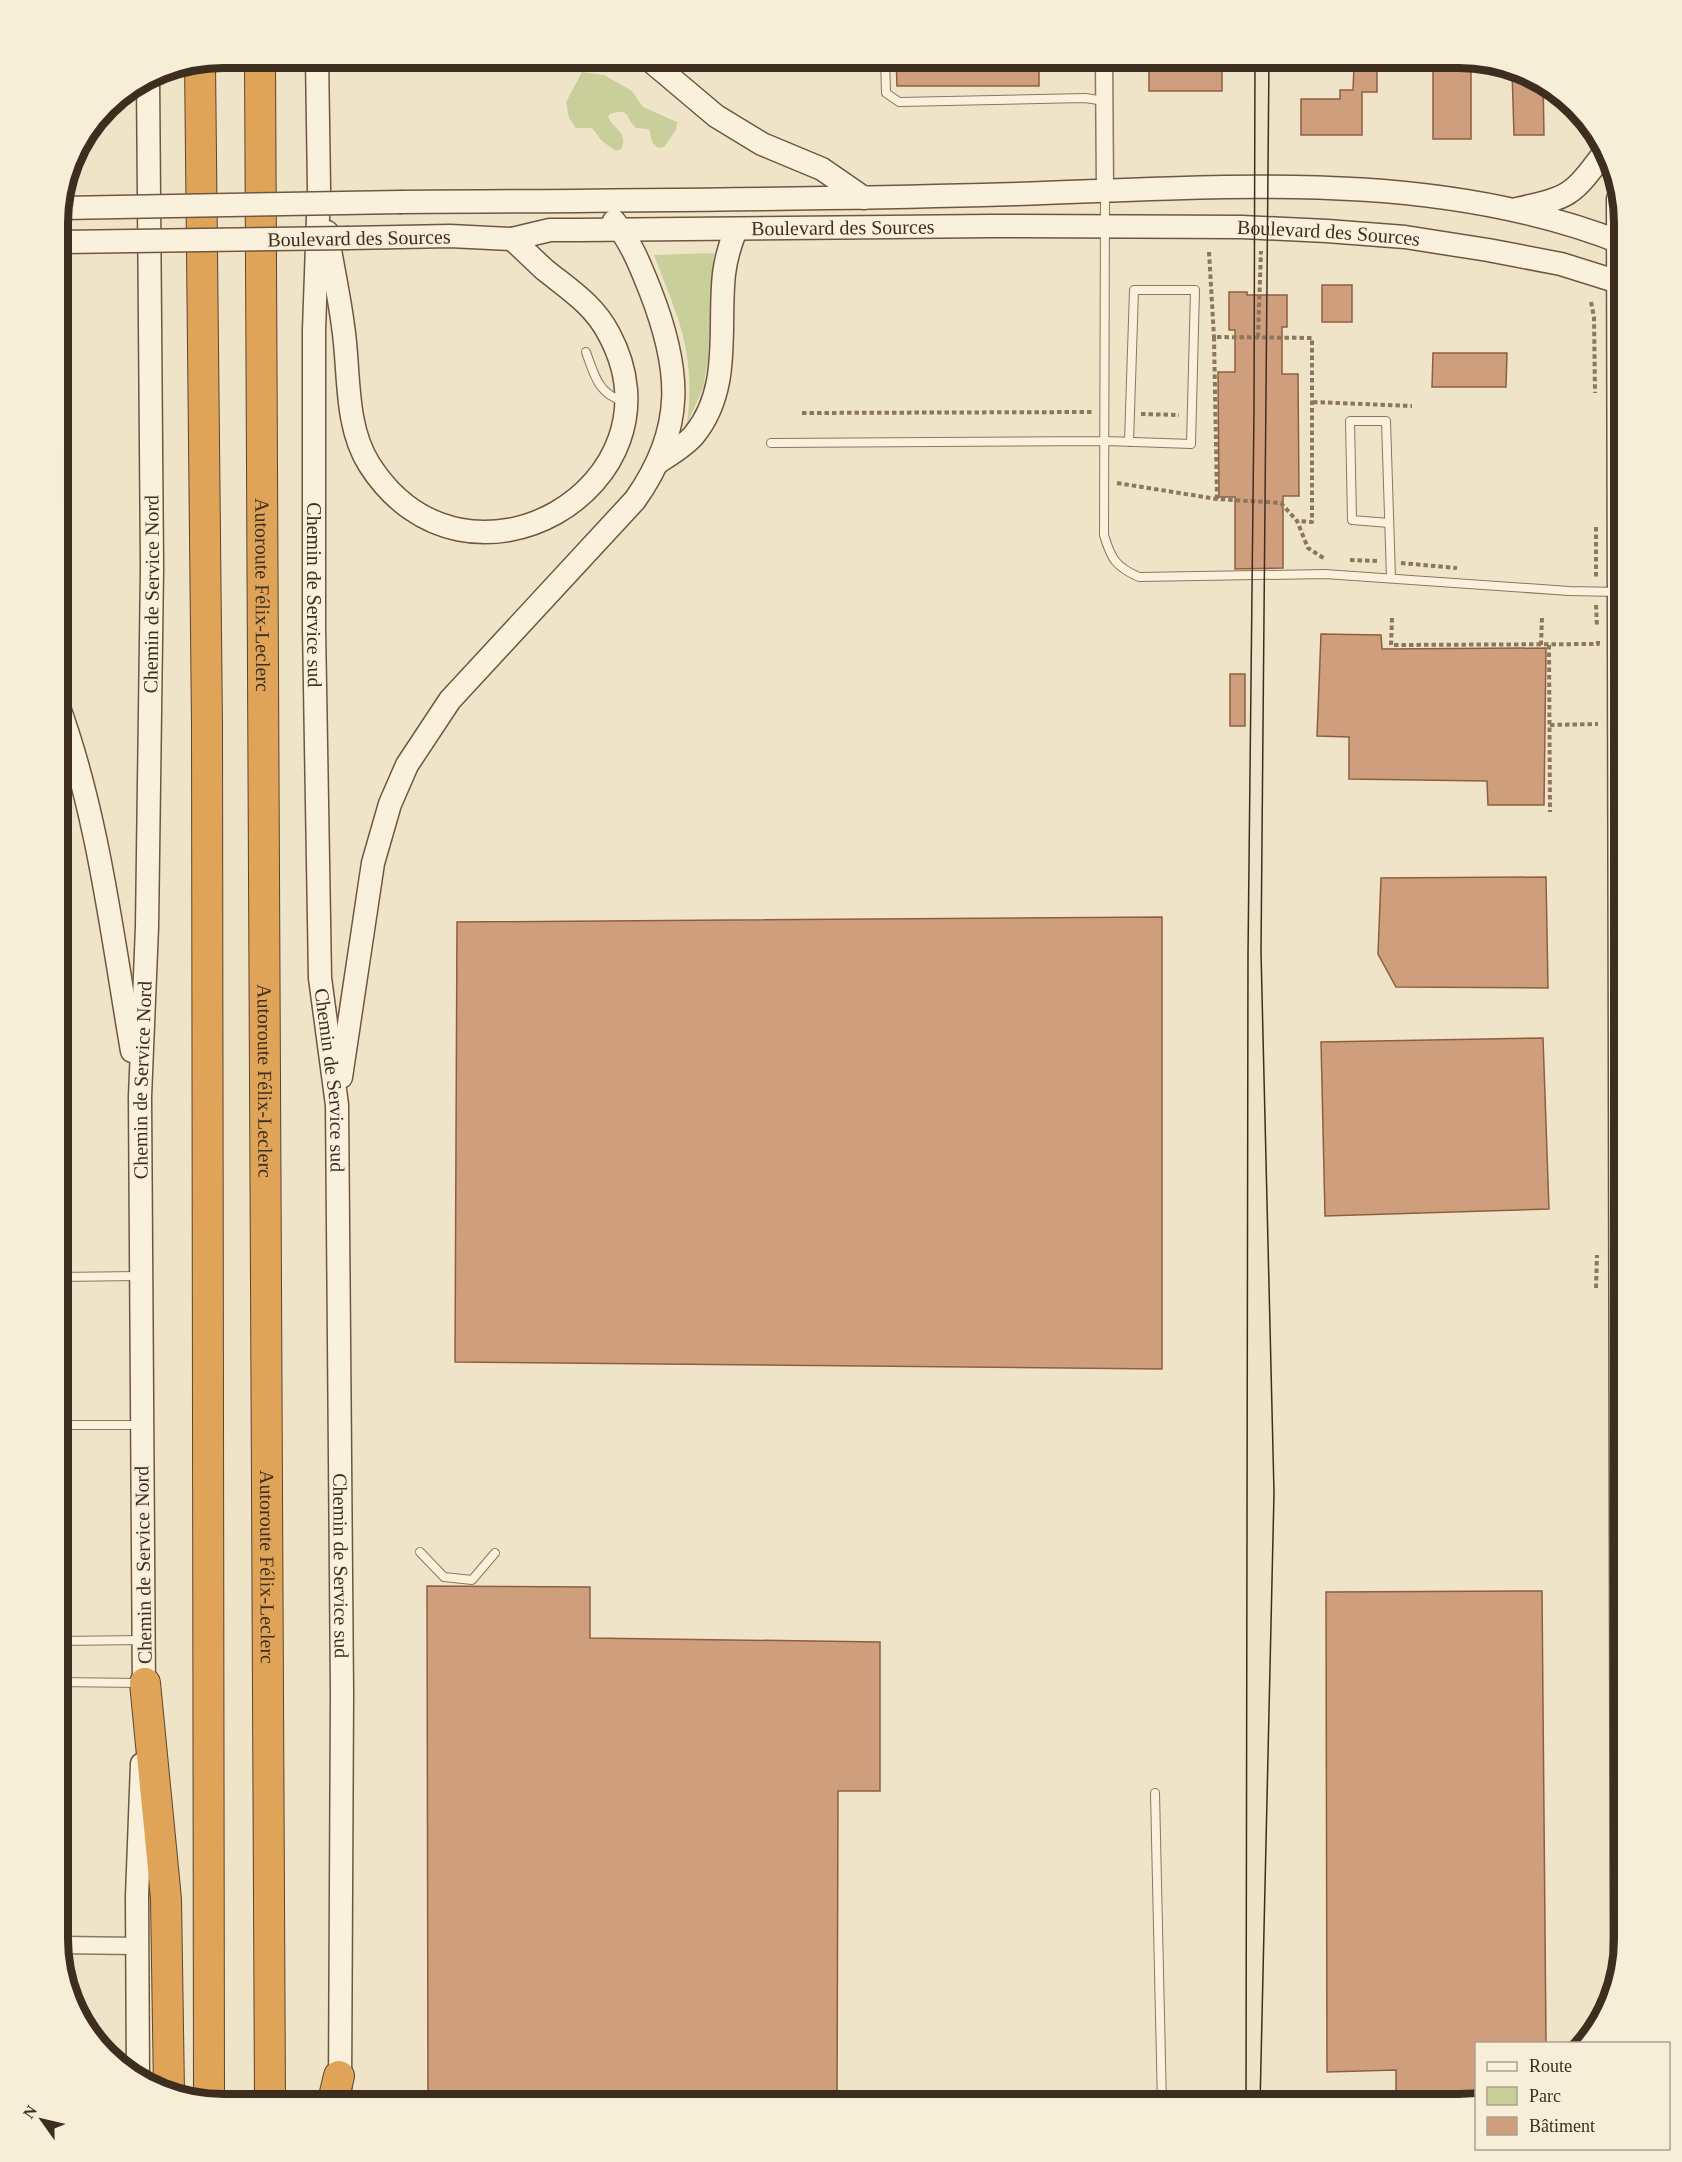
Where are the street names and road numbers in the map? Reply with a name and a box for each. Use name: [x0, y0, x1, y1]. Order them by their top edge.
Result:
street label: Boulevard des Sources: [751, 216, 935, 239]
street label: Boulevard des Sources: [1237, 216, 1422, 250]
street label: Boulevard des Sources: [267, 225, 451, 251]
street label: Chemin de Service Nord: [139, 495, 163, 694]
street label: Autoroute Félix-Leclerc: [251, 498, 274, 692]
street label: Chemin de Service sud: [303, 502, 326, 688]
street label: Chemin de Service Nord: [129, 980, 156, 1179]
street label: Autoroute Félix-Leclerc: [254, 984, 276, 1178]
street label: Chemin de Service sud: [310, 987, 349, 1172]
street label: Chemin de Service Nord: [130, 1466, 156, 1664]
street label: Autoroute Félix-Leclerc: [256, 1470, 279, 1664]
street label: Chemin de Service sud: [329, 1473, 353, 1658]

